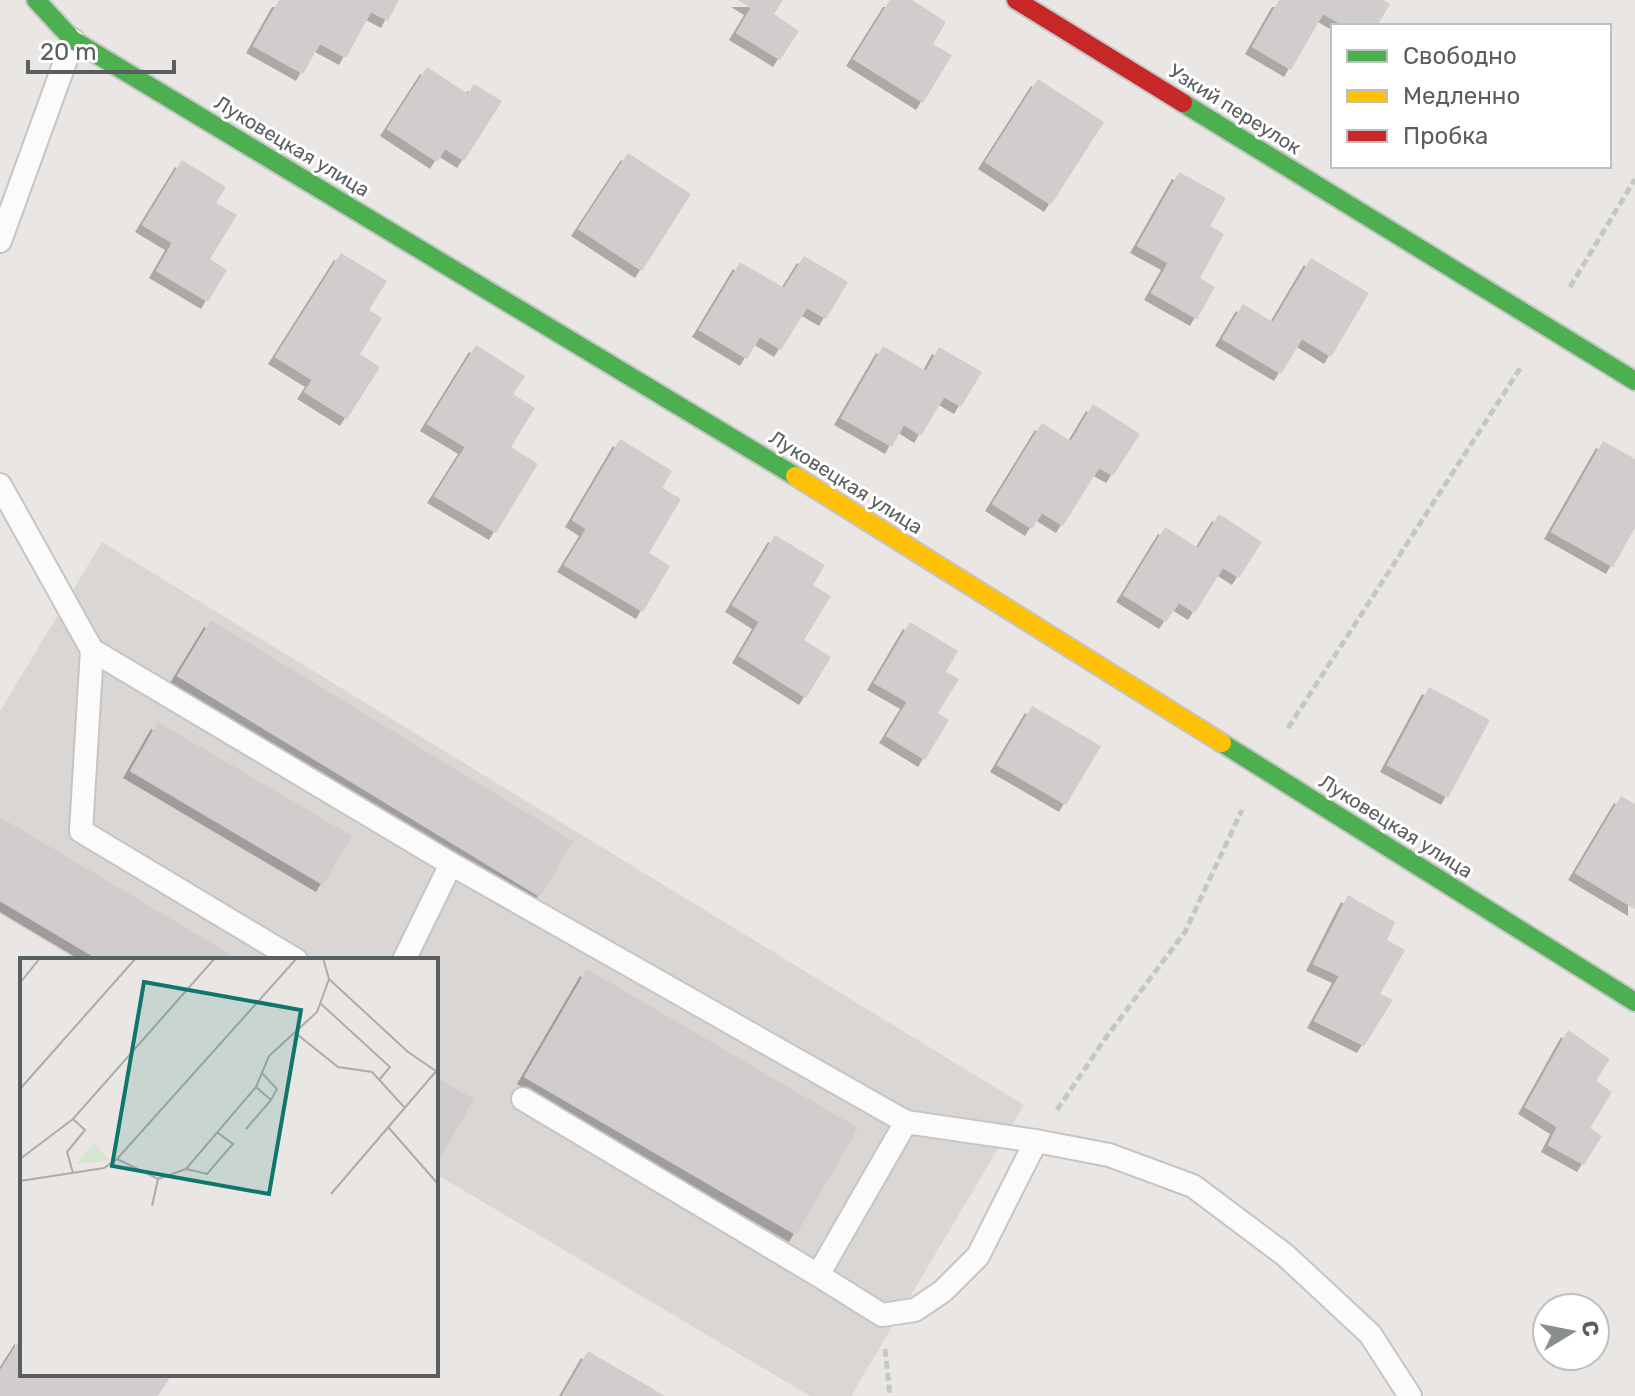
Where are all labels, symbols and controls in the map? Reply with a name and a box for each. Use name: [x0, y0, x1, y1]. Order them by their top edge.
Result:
scale bar: [28, 24, 174, 74]
legend: [1331, 24, 1611, 168]
text: 20 m: [40, 38, 97, 66]
text: Свободно: [1403, 42, 1517, 70]
street label: Узкий переулок: [1164, 59, 1306, 160]
text: Медленно: [1403, 82, 1520, 110]
street label: Луковецкая улица: [210, 90, 374, 202]
text: Пробка: [1403, 122, 1488, 150]
street label: Луковецкая улица: [765, 425, 927, 539]
street label: Луковецкая улица: [1315, 769, 1477, 883]
inset map: [20, 958, 438, 1376]
north arrow: [1531, 1292, 1611, 1372]
text: С: [1576, 1319, 1605, 1339]

